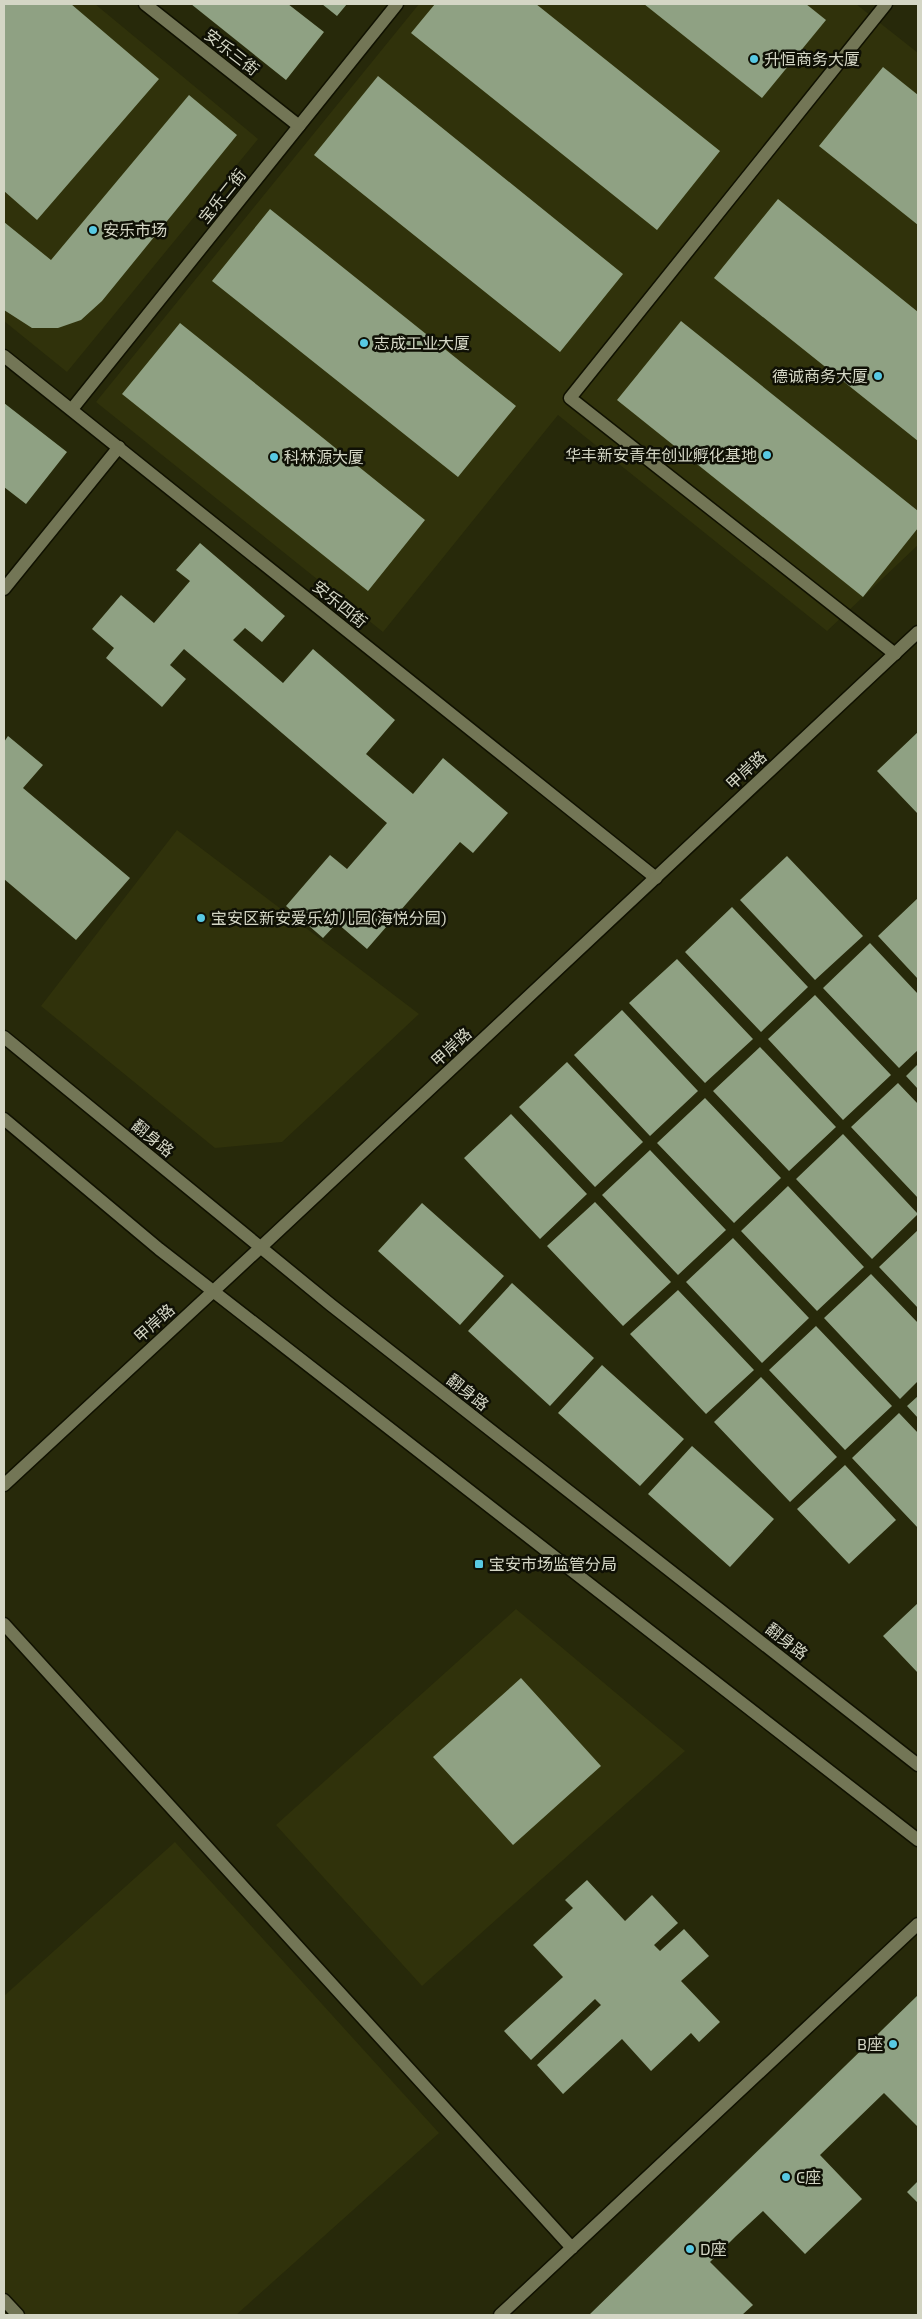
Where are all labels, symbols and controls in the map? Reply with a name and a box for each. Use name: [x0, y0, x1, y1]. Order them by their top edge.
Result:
street label: 安乐三街: [201, 24, 263, 79]
place label: 升恒商务大厦: [764, 49, 860, 68]
marker: 升恒商务大厦: [748, 53, 760, 65]
street label: 宝乐二街: [194, 165, 249, 227]
place label: 安乐市场: [103, 220, 167, 239]
marker: 安乐市场: [87, 224, 99, 236]
place label: 志成工业大厦: [374, 333, 470, 352]
marker: 志成工业大厦: [358, 337, 370, 349]
place label: 德诚商务大厦: [772, 366, 868, 385]
marker: 德诚商务大厦: [872, 370, 884, 382]
place label: 华丰新安青年创业孵化基地: [565, 445, 757, 464]
place label: 科林源大厦: [284, 447, 364, 466]
marker: 华丰新安青年创业孵化基地: [761, 449, 773, 461]
marker: 科林源大厦: [268, 451, 280, 463]
street label: 安乐四街: [309, 576, 371, 631]
street label: 甲岸路: [722, 746, 770, 793]
place label: 宝安区新安爱乐幼儿园(海悦分园): [211, 908, 447, 927]
marker: 宝安区新安爱乐幼儿园(海悦分园): [195, 912, 207, 924]
street label: 甲岸路: [427, 1023, 475, 1070]
street label: 翻身路: [129, 1115, 178, 1160]
street label: 甲岸路: [129, 1300, 178, 1346]
street label: 翻身路: [444, 1369, 493, 1414]
place label: 宝安市场监管分局: [489, 1554, 617, 1573]
marker: 宝安市场监管分局: [473, 1558, 485, 1570]
street label: 翻身路: [763, 1618, 812, 1663]
place label: B座: [857, 2034, 883, 2053]
marker: B座: [887, 2038, 899, 2050]
place label: C座: [796, 2167, 821, 2186]
marker: C座: [780, 2171, 792, 2183]
place label: D座: [700, 2239, 727, 2258]
marker: D座: [684, 2243, 696, 2255]

